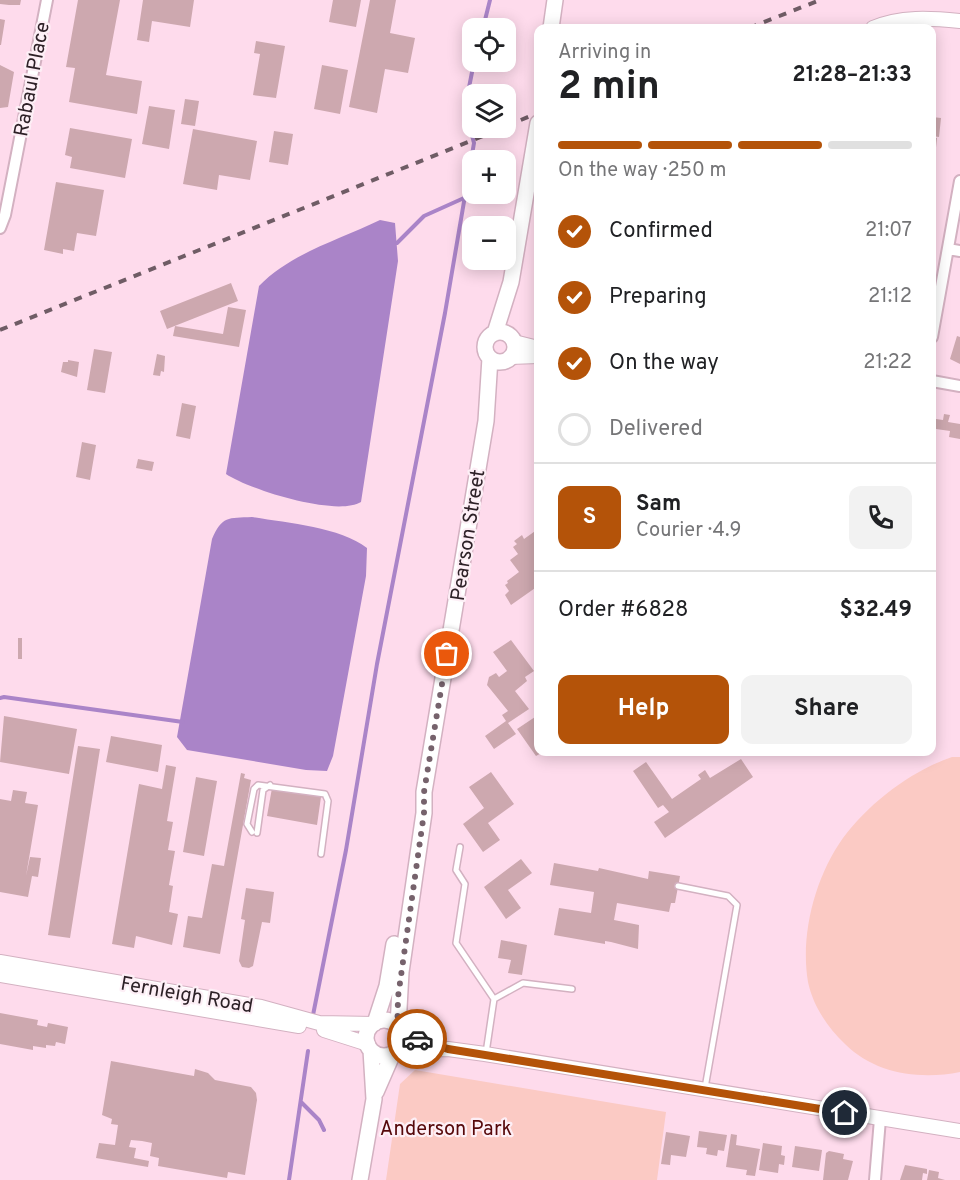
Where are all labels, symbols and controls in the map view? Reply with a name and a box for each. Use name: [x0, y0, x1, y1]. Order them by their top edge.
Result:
map controls: [462, 18, 516, 270]
button: locate: [462, 18, 516, 72]
street label: Rabaul Place: [9, 20, 57, 139]
text: Arriving in: [558, 40, 651, 66]
text: 21:28–21:33: [792, 62, 912, 89]
text: 2 min: [558, 64, 660, 113]
button: layers: [462, 84, 516, 138]
button: +: [462, 150, 516, 204]
text: On the way · 250 m: [558, 158, 726, 184]
icon: check: [558, 215, 591, 248]
button: −: [462, 216, 516, 270]
text: Confirmed: [609, 218, 713, 245]
text: 21:07: [865, 218, 912, 244]
icon: check: [558, 281, 591, 314]
text: Preparing: [609, 284, 707, 311]
text: 21:12: [868, 284, 912, 310]
icon: check: [558, 347, 591, 380]
text: On the way: [609, 350, 719, 377]
text: 21:22: [863, 350, 912, 376]
text: Delivered: [609, 416, 703, 443]
street label: Pearson Street: [446, 468, 492, 603]
button: phone: [849, 486, 912, 549]
text: Sam: [636, 491, 681, 518]
text: S: [583, 504, 596, 531]
text: Courier · 4.9: [636, 518, 741, 544]
text: Order #6828: [558, 597, 688, 624]
text: $32.49: [840, 597, 912, 624]
pin: [421, 628, 472, 679]
icon: bag: [430, 637, 463, 670]
button: Help: [558, 675, 729, 744]
button: Share: [741, 675, 912, 744]
street label: Fernleigh Road: [118, 972, 255, 1020]
courier: [387, 1009, 447, 1069]
icon: car: [401, 1023, 434, 1056]
pin: [819, 1087, 870, 1138]
icon: home: [828, 1096, 861, 1129]
park label: Anderson Park: [380, 1117, 512, 1143]

